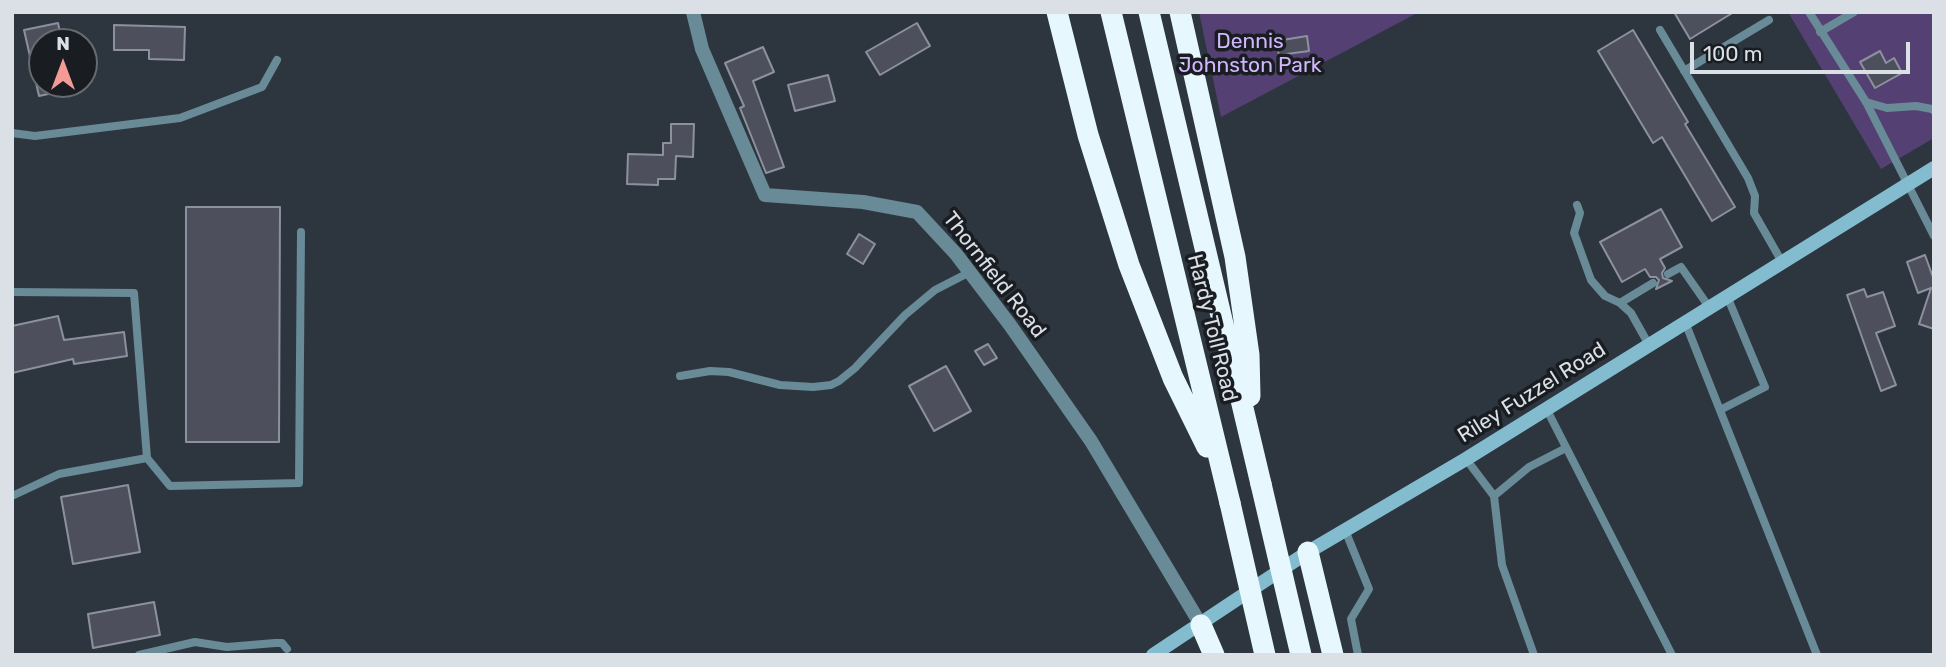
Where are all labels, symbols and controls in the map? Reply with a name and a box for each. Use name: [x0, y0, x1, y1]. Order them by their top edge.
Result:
north arrow: [28, 28, 98, 98]
scale bar: [1694, 28, 1914, 72]
park label: Dennis Johnston Park: [1178, 29, 1322, 79]
text: N: [56, 32, 70, 55]
text: 100 m: [1703, 41, 1762, 66]
street label: Thornfield Road: [937, 207, 1051, 343]
street label: Hardy Toll Road: [1182, 252, 1242, 404]
street label: Riley Fuzzel Road: [1453, 337, 1611, 449]

